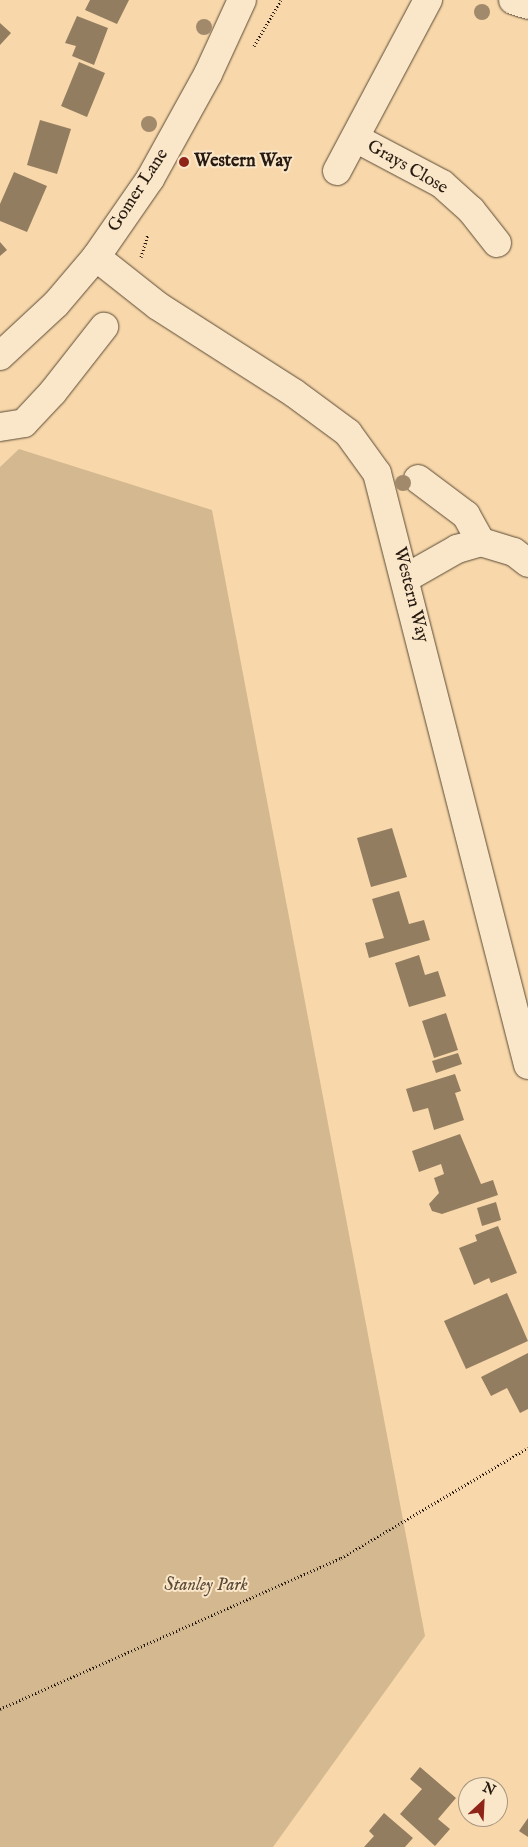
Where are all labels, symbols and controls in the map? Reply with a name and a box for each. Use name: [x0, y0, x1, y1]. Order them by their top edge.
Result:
street label: Grays Close: [363, 136, 451, 200]
street label: Gomer Lane: [104, 145, 174, 237]
place label: Western Way: [194, 151, 292, 173]
marker: Western Way: [178, 156, 190, 168]
street label: Western Way: [388, 545, 432, 645]
park label: Stanley Park: [164, 1575, 248, 1597]
north arrow: [458, 1777, 508, 1827]
text: N: [480, 1779, 498, 1800]

